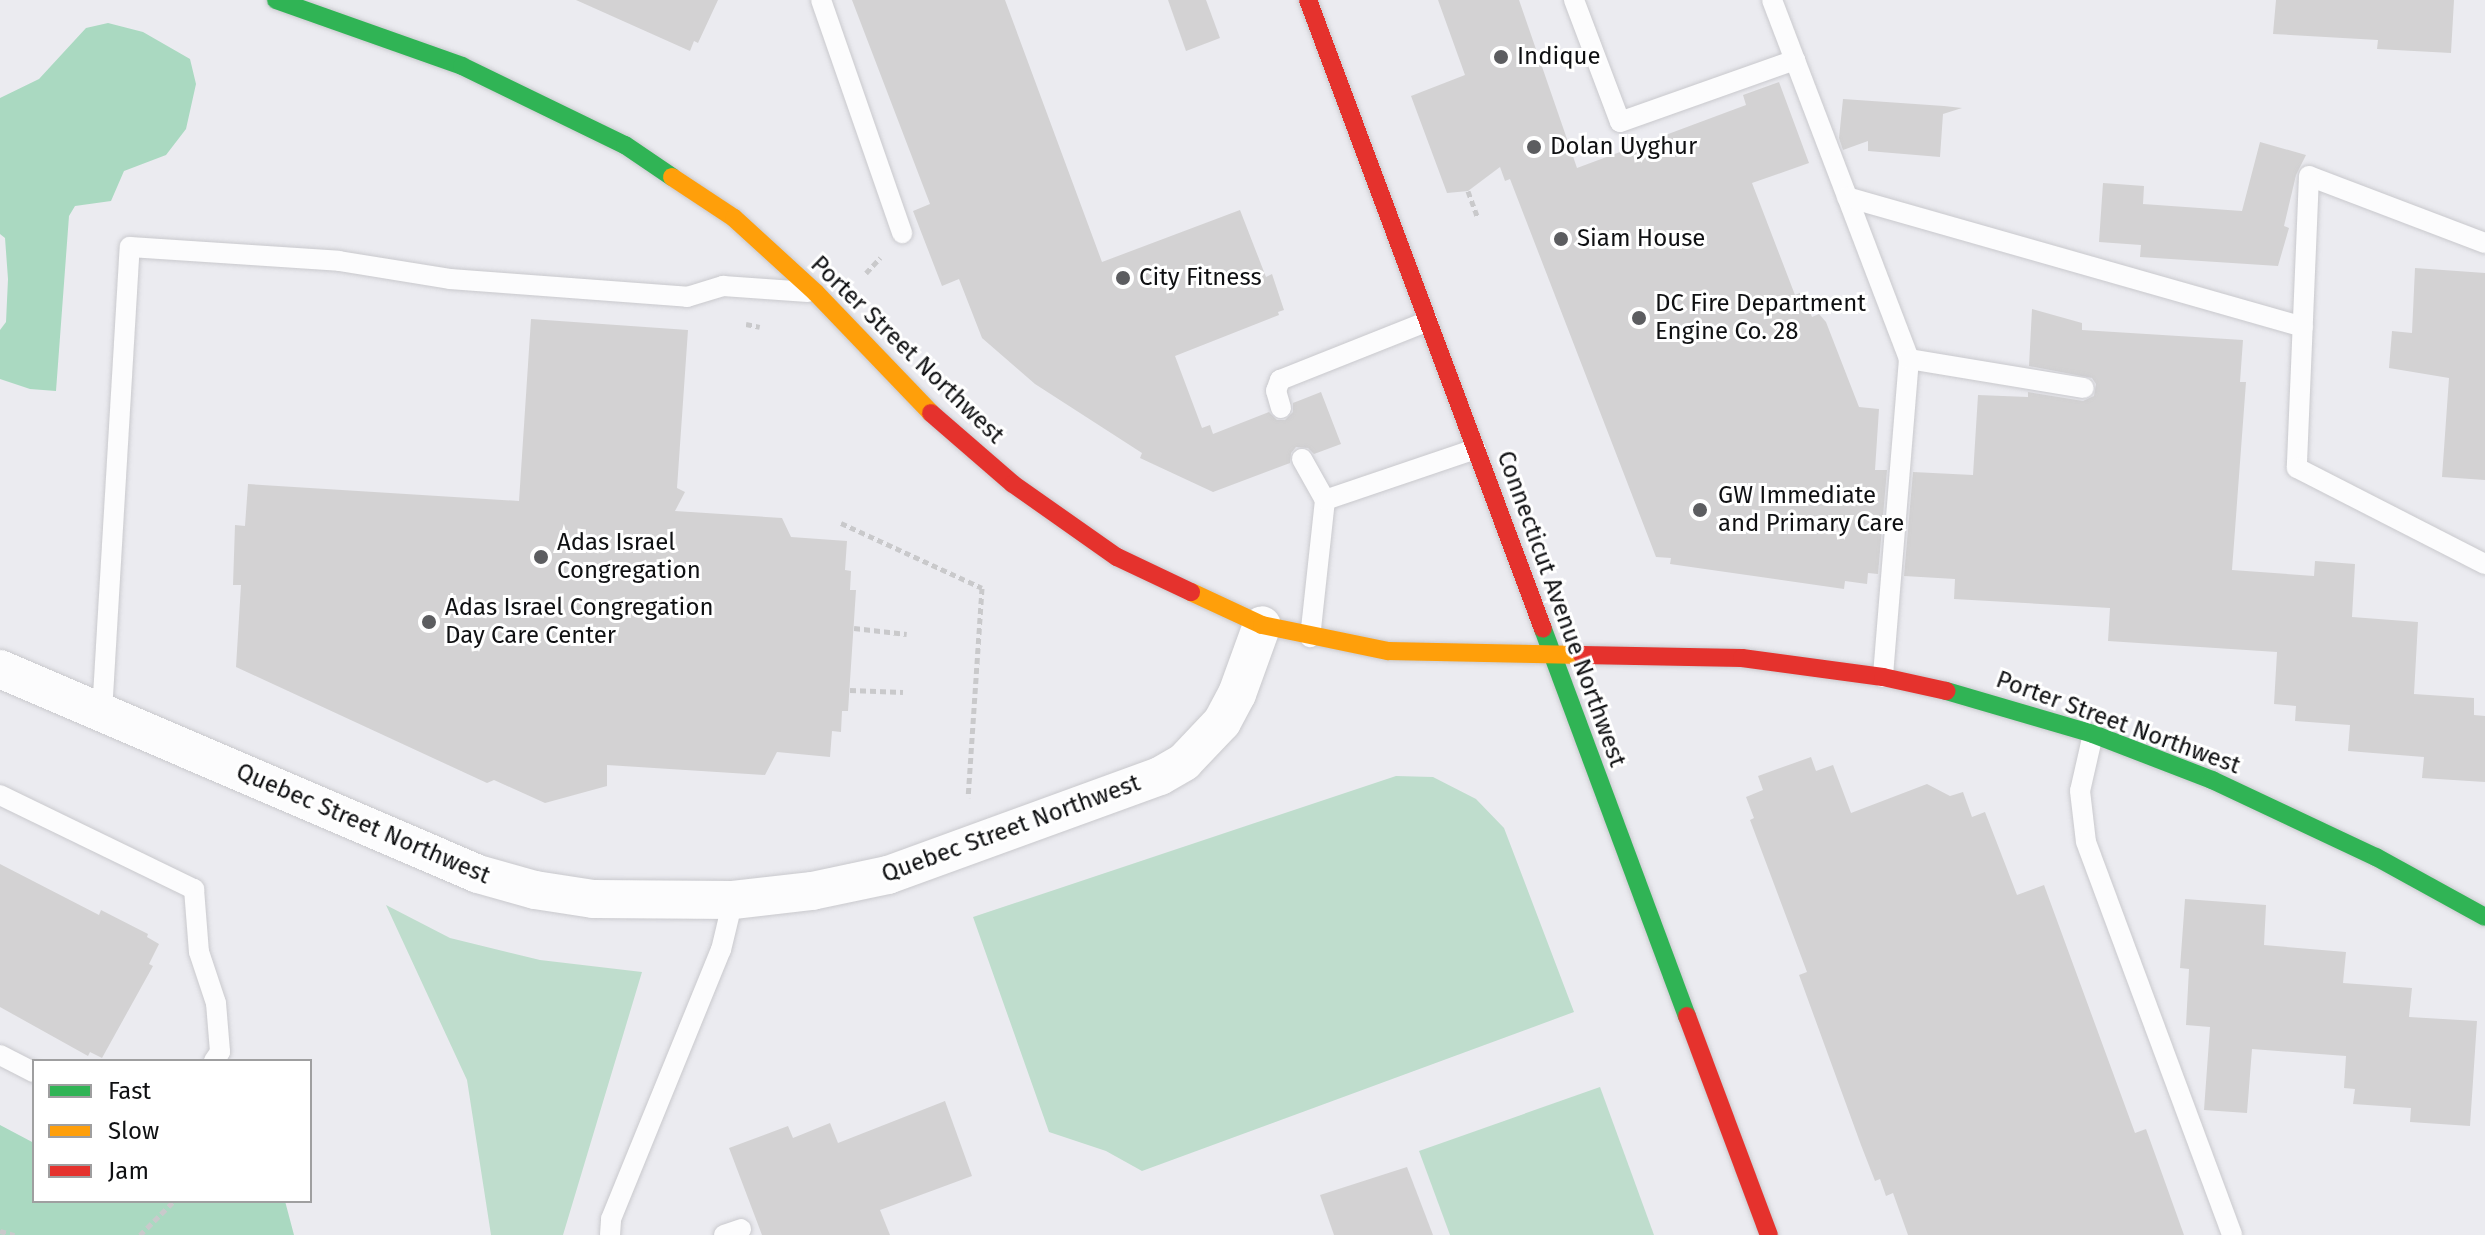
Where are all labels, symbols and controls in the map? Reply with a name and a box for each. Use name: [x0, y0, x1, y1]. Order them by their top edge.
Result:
place label: Indique: [1517, 43, 1601, 71]
marker: Indique: [1492, 48, 1510, 66]
place label: Dolan Uyghur: [1550, 133, 1697, 161]
marker: Dolan Uyghur: [1525, 138, 1543, 156]
place label: Siam House: [1577, 225, 1705, 253]
marker: Siam House: [1552, 230, 1570, 248]
street label: Porter Street Northwest: [804, 250, 1010, 450]
place label: City Fitness: [1139, 264, 1262, 292]
marker: City Fitness: [1114, 269, 1132, 287]
place label: DC Fire Department Engine Co. 28: [1655, 290, 1866, 346]
marker: DC Fire Department Engine Co. 28: [1630, 309, 1648, 327]
street label: Connecticut Avenue Northwest: [1490, 447, 1632, 771]
place label: GW Immediate and Primary Care: [1718, 482, 1904, 538]
marker: GW Immediate and Primary Care: [1689, 499, 1711, 521]
place label: Adas Israel Congregation: [557, 529, 701, 585]
marker: Adas Israel Congregation: [532, 548, 550, 566]
place label: Adas Israel Congregation Day Care Center: [445, 594, 713, 650]
marker: Adas Israel Congregation Day Care Center: [420, 613, 438, 631]
street label: Porter Street Northwest: [1992, 665, 2244, 781]
street label: Quebec Street Northwest: [232, 757, 494, 891]
street label: Quebec Street Northwest: [878, 769, 1144, 889]
legend: [32, 1059, 312, 1203]
text: Fast: [108, 1077, 151, 1105]
text: Slow: [108, 1117, 159, 1145]
text: Jam: [108, 1157, 149, 1185]

